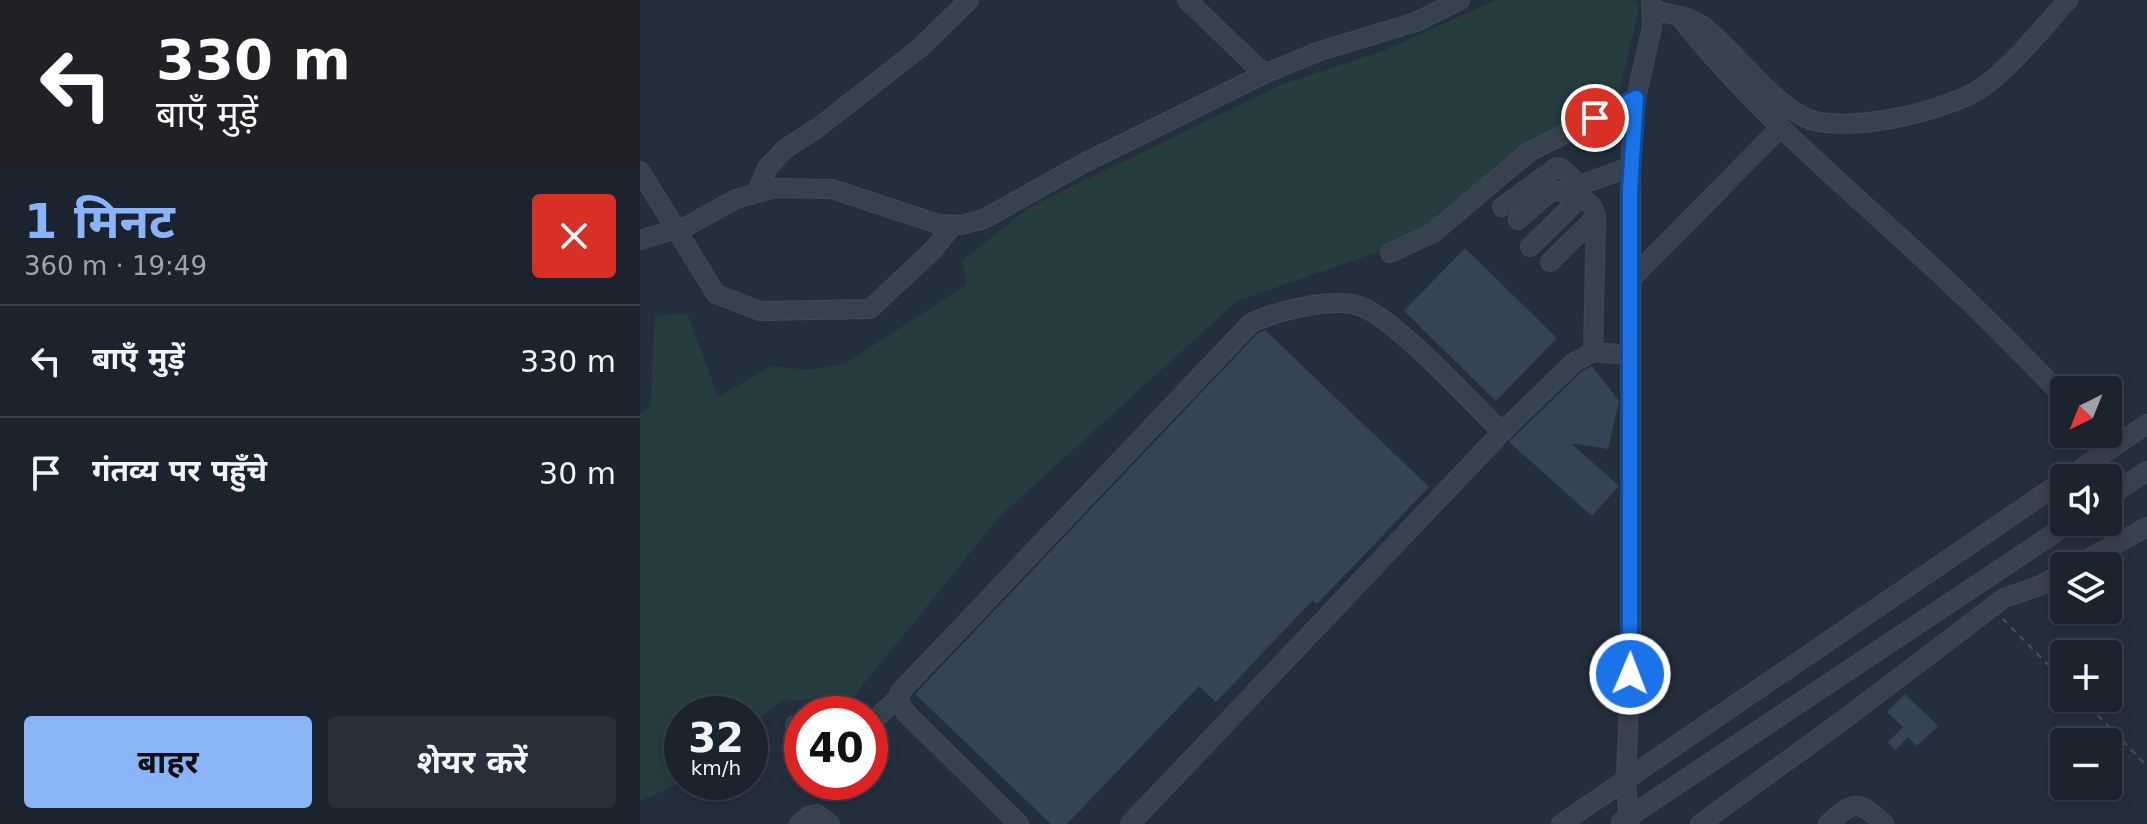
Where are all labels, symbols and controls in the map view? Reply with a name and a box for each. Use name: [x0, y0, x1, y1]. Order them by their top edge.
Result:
text: 330 m: [156, 27, 351, 92]
icon: left: [24, 32, 128, 136]
pin: [1561, 84, 1629, 152]
text: बाएँ मुड़ें: [156, 94, 258, 135]
icon: arrive: [1573, 96, 1617, 140]
text: 1 मिनट: [24, 193, 175, 249]
button: close: [532, 194, 616, 278]
text: 360 m · 19:49: [24, 251, 207, 281]
icon: left: [24, 339, 68, 383]
text: बाएँ मुड़ें: [92, 341, 185, 376]
text: 330 m: [520, 344, 616, 379]
north arrow: [2050, 376, 2122, 448]
map controls: [2050, 376, 2122, 800]
icon: arrive: [24, 451, 68, 495]
text: गंतव्य पर पहुँचे: [92, 453, 267, 488]
text: 30 m: [539, 456, 616, 491]
button: sound: [2050, 464, 2122, 536]
button: layers: [2050, 552, 2122, 624]
position arrow: [1588, 632, 1672, 716]
button: +: [2050, 640, 2122, 712]
speed limit sign: 40: [784, 696, 888, 800]
text: 32: [688, 715, 744, 761]
button: बाहर: [24, 716, 312, 808]
button: शेयर करें: [328, 716, 616, 808]
button: −: [2050, 728, 2122, 800]
text: km/h: [691, 756, 741, 780]

